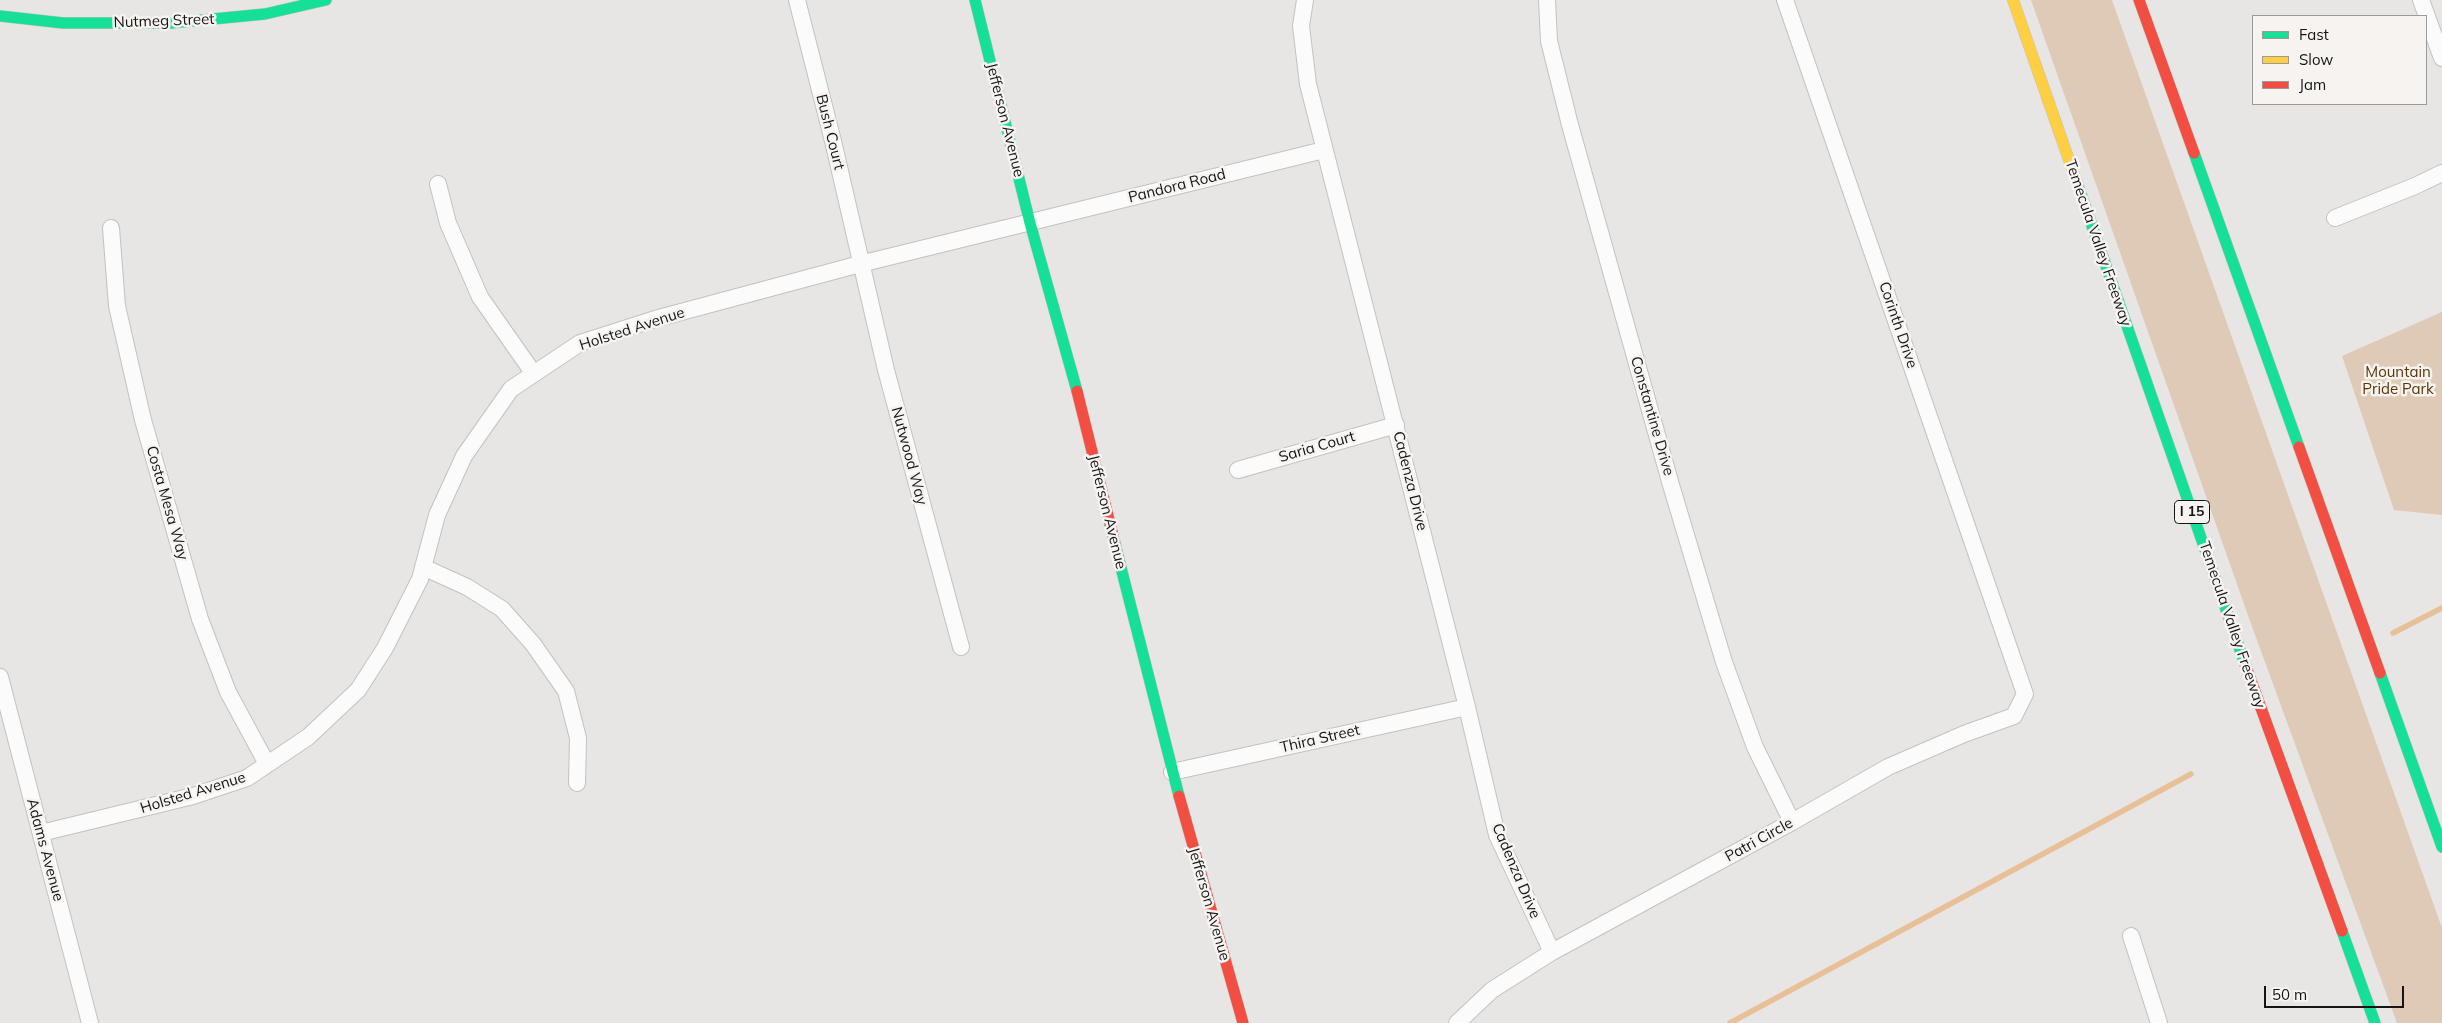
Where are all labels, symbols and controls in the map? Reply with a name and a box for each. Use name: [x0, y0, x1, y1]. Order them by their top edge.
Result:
street label: Nutmeg Street: [113, 10, 215, 32]
legend: [2252, 15, 2427, 105]
text: Fast: [2299, 25, 2329, 44]
text: Slow: [2299, 50, 2333, 69]
street label: Jefferson Avenue: [982, 61, 1028, 179]
text: Jam: [2299, 75, 2326, 94]
street label: Bush Court: [812, 92, 848, 172]
street label: Temecula Valley Freeway: [2061, 157, 2135, 329]
street label: Pandora Road: [1126, 165, 1228, 207]
street label: Corinth Drive: [1875, 279, 1921, 371]
street label: Holsted Avenue: [577, 304, 687, 354]
street label: Constantine Drive: [1626, 354, 1678, 478]
park label: Mountain Pride Park: [2362, 363, 2434, 398]
street label: Nutwood Way: [887, 405, 931, 507]
street label: Saria Court: [1277, 428, 1357, 466]
street label: Cadenza Drive: [1389, 429, 1431, 533]
street label: Costa Mesa Way: [142, 444, 192, 562]
street label: Jefferson Avenue: [1084, 453, 1130, 571]
road number: I 15: [2174, 501, 2210, 524]
street label: Temecula Valley Freeway: [2195, 539, 2269, 711]
street label: Thira Street: [1278, 721, 1362, 757]
street label: Holsted Avenue: [138, 768, 248, 818]
street label: Adams Avenue: [23, 797, 67, 903]
street label: Patri Circle: [1722, 814, 1796, 866]
street label: Cadenza Drive: [1488, 821, 1544, 921]
street label: Jefferson Avenue: [1184, 845, 1234, 963]
scale bar: [2267, 976, 2407, 1008]
text: 50 m: [2272, 985, 2307, 1004]

